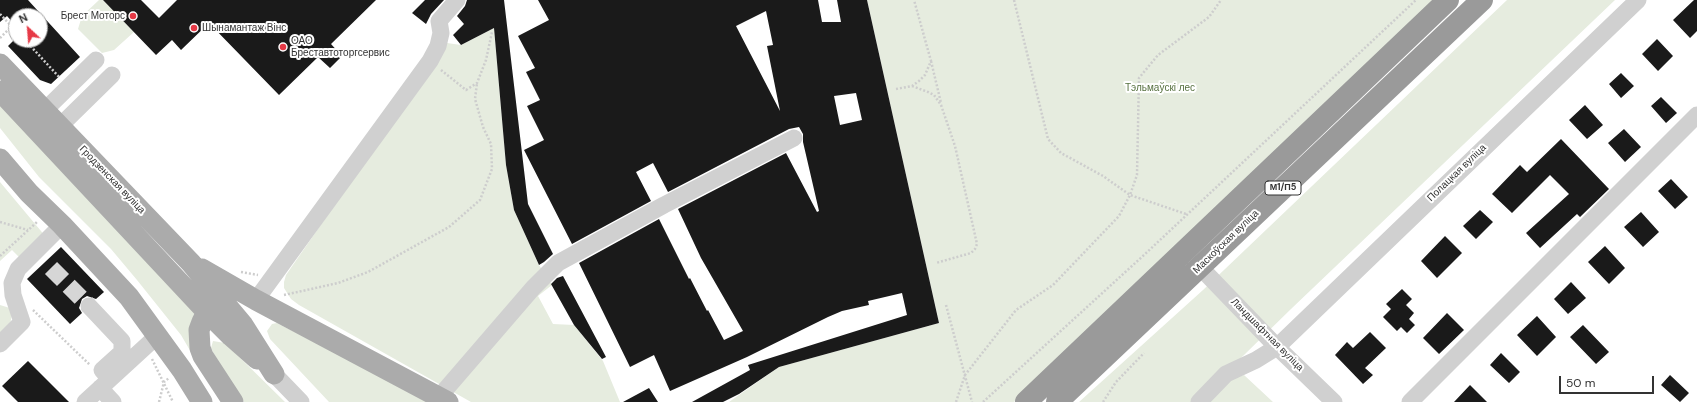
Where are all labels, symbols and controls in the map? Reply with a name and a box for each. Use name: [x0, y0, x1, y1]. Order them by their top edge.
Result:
north arrow: [8, 8, 48, 48]
text: N: [17, 10, 30, 26]
place label: Брест Моторс: [61, 10, 125, 22]
marker: Брест Моторс: [128, 11, 138, 21]
place label: Шынамантаж Вінс: [202, 22, 286, 34]
marker: Шынамантаж Вінс: [189, 23, 199, 33]
place label: ОАО Бреставтоторгсервис: [291, 35, 390, 58]
marker: ОАО Бреставтоторгсервис: [278, 42, 288, 52]
park label: Тэльмаўскі лес: [1125, 82, 1195, 94]
street label: Полацкая вуліца: [1425, 142, 1489, 204]
street label: Гродзенская вуліца: [77, 144, 147, 216]
road number: М1/П5: [1265, 181, 1301, 195]
street label: Маскоўская вуліца: [1191, 208, 1261, 276]
street label: Ландшафтная вуліца: [1228, 296, 1306, 374]
scale bar: [1561, 368, 1656, 394]
text: 50 m: [1566, 375, 1595, 391]

